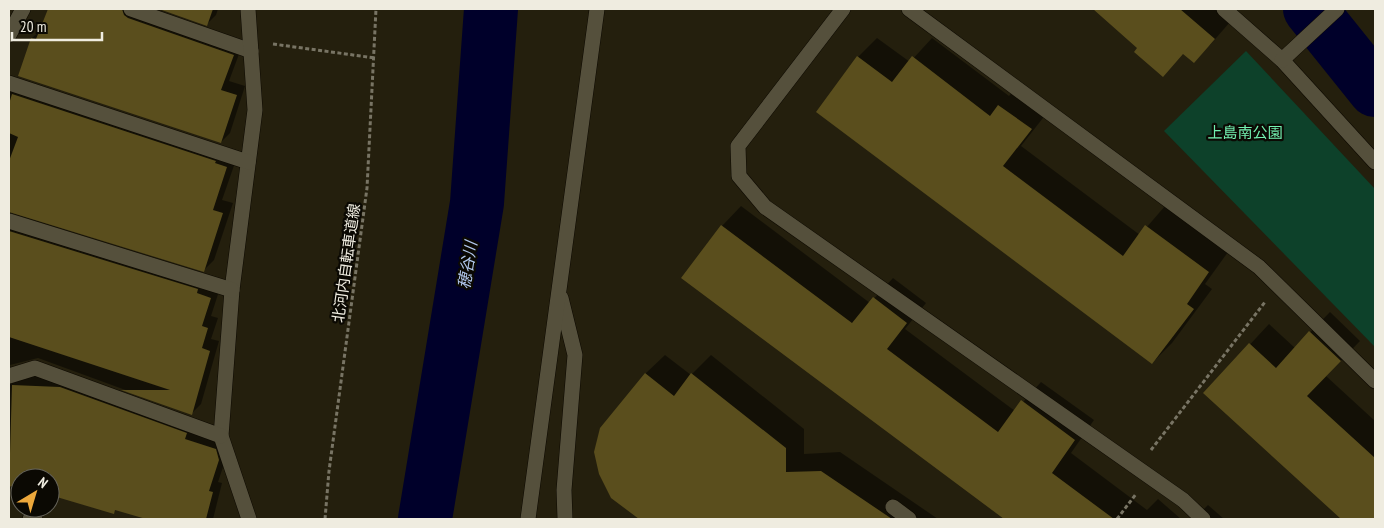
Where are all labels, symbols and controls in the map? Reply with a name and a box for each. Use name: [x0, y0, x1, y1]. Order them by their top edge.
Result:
scale bar: [12, 10, 102, 42]
text: 20 m: [20, 17, 46, 36]
park label: 上島南公園: [1207, 123, 1283, 142]
street label: 北河内自転車道線: [328, 202, 364, 324]
water label: 穂谷川: [453, 238, 481, 290]
north arrow: [10, 468, 60, 518]
text: N: [34, 473, 52, 492]

